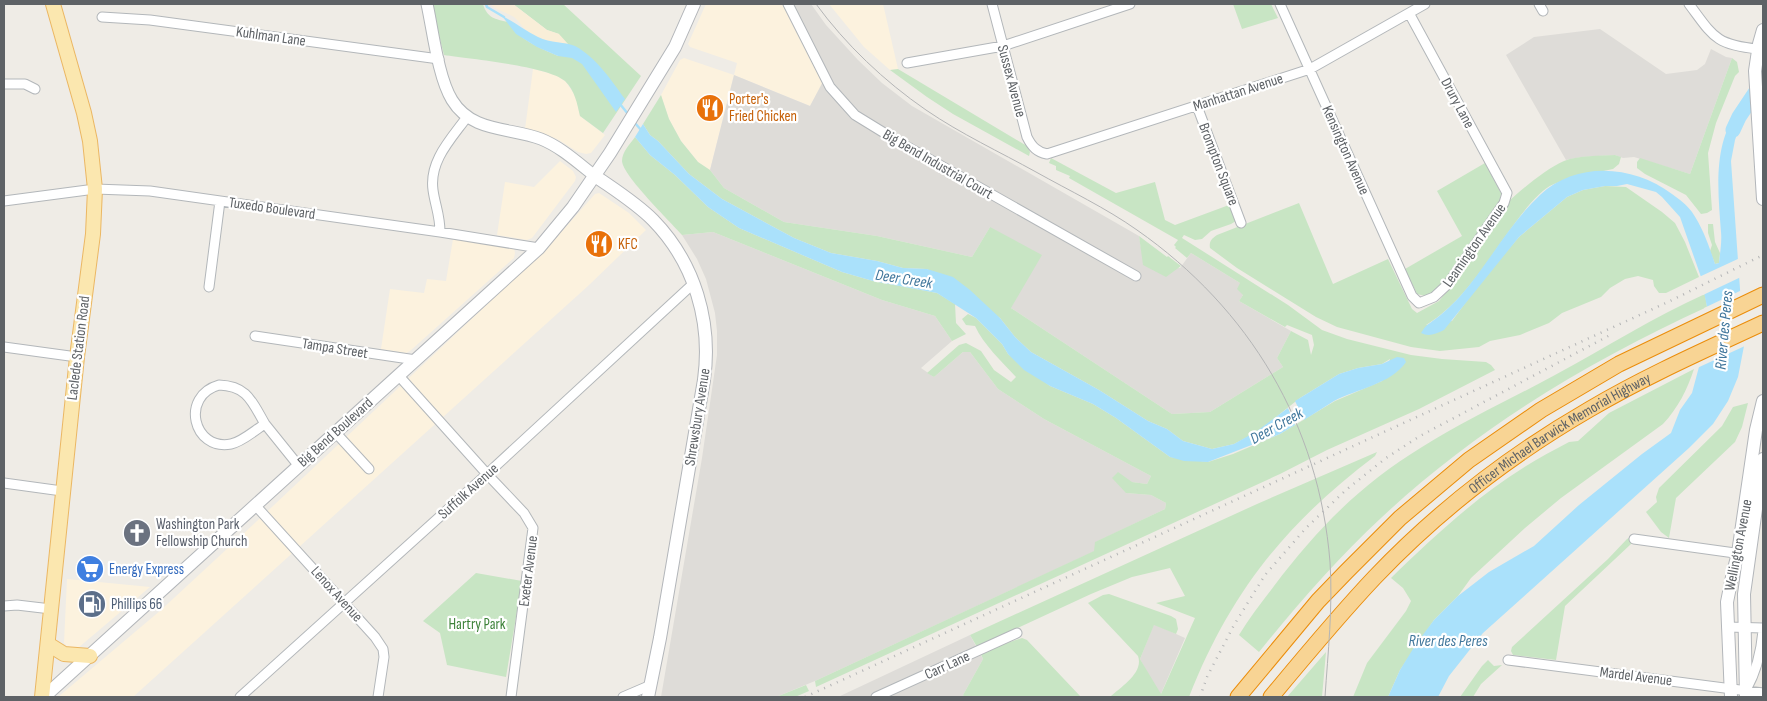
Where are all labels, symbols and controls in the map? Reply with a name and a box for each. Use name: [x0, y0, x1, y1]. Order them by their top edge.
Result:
street label: Kuhlman Lane: [235, 22, 307, 51]
street label: Sussex Avenue: [993, 43, 1030, 119]
street label: Manhattan Avenue: [1191, 69, 1286, 116]
street label: Drury Lane: [1436, 75, 1479, 132]
place label: Porter's Fried Chicken: [729, 90, 797, 126]
restaurant icon: Porter's Fried Chicken: [695, 93, 725, 123]
street label: Kensington Avenue: [1317, 103, 1374, 198]
street label: Brompton Square: [1194, 120, 1243, 208]
street label: Big Bend Industrial Court: [879, 125, 997, 204]
street label: Tuxedo Boulevard: [227, 193, 316, 224]
street label: Leamington Avenue: [1438, 200, 1510, 291]
restaurant icon: KFC: [584, 229, 614, 259]
place label: KFC: [618, 235, 638, 254]
water label: Deer Creek: [874, 266, 935, 294]
water label: River des Peres: [1712, 289, 1737, 370]
street label: Laclede Station Road: [63, 295, 94, 401]
street label: Tampa Street: [301, 334, 370, 363]
street label: Shrewsbury Avenue: [680, 367, 715, 467]
street label: Officer Michael Barwick Memorial Highway: [1465, 369, 1654, 498]
street label: Big Bend Boulevard: [294, 393, 377, 471]
water label: Deer Creek: [1247, 404, 1307, 449]
street label: Suffolk Avenue: [434, 459, 502, 523]
street label: Wellington Avenue: [1720, 498, 1757, 592]
place label: Washington Park Fellowship Church: [156, 515, 247, 551]
church icon: Washington Park Fellowship Church: [122, 518, 152, 548]
street label: Exeter Avenue: [515, 534, 542, 608]
supermarket icon: Energy Express: [75, 554, 105, 584]
place label: Energy Express: [109, 560, 184, 579]
street label: Lenox Avenue: [307, 562, 367, 626]
fuel station icon: Phillips 66: [77, 589, 107, 619]
place label: Phillips 66: [111, 595, 162, 614]
park label: Hartry Park: [448, 615, 506, 634]
water label: River des Peres: [1408, 632, 1488, 651]
street label: Carr Lane: [922, 647, 973, 684]
street label: Mardel Avenue: [1599, 663, 1673, 690]

